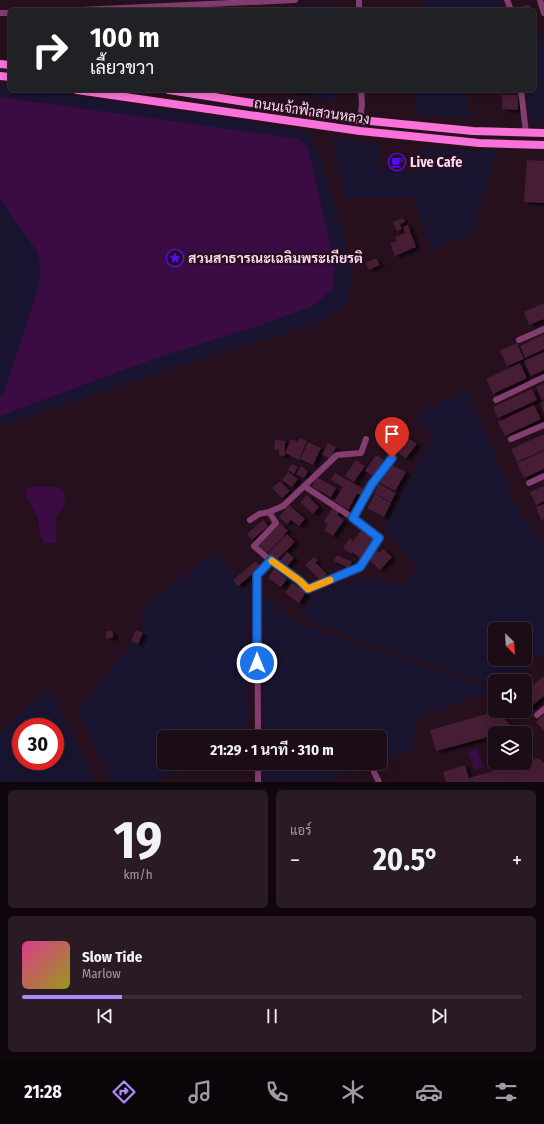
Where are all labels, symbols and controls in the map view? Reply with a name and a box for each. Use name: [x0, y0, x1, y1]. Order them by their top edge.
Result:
text: 100 m: [90, 21, 160, 54]
icon: right: [24, 24, 76, 76]
text: เลี้ยวขวา: [90, 57, 154, 79]
street label: ถนนเจ้าฟ้าสวนหลวง: [253, 94, 371, 128]
cafe icon: Live Cafe: [387, 152, 407, 172]
place label: Live Cafe: [410, 154, 462, 171]
place icon: สวนสาธารณะเฉลิมพระเกียรติ: [165, 248, 185, 268]
place label: สวนสาธารณะเฉลิมพระเกียรติ: [188, 249, 363, 267]
pin: [375, 417, 409, 458]
icon: arrive: [381, 423, 403, 445]
north arrow: [488, 622, 532, 666]
map controls: [488, 622, 532, 770]
position arrow: [236, 642, 278, 684]
button: sound: [488, 674, 532, 718]
speed limit sign: 30: [12, 718, 64, 770]
button: layers: [488, 726, 532, 770]
text: 21:29 · 1 นาที · 310 m: [210, 741, 334, 759]
text: 19: [114, 809, 162, 872]
text: แอร์: [290, 823, 311, 838]
text: 20.5°: [373, 842, 439, 878]
text: −: [290, 847, 300, 874]
text: +: [512, 847, 522, 874]
text: km/h: [124, 867, 153, 882]
text: Slow Tide: [82, 948, 142, 966]
text: Marlow: [82, 966, 121, 981]
icon: previous: [94, 1005, 116, 1027]
icon: pause: [261, 1005, 283, 1027]
icon: next: [428, 1005, 450, 1027]
icon: directions: [110, 1078, 138, 1106]
icon: music: [186, 1078, 214, 1106]
icon: phone: [263, 1078, 291, 1106]
icon: climate: [339, 1078, 367, 1106]
icon: car: [415, 1078, 443, 1106]
icon: filters: [492, 1078, 520, 1106]
text: 21:28: [24, 1081, 62, 1103]

